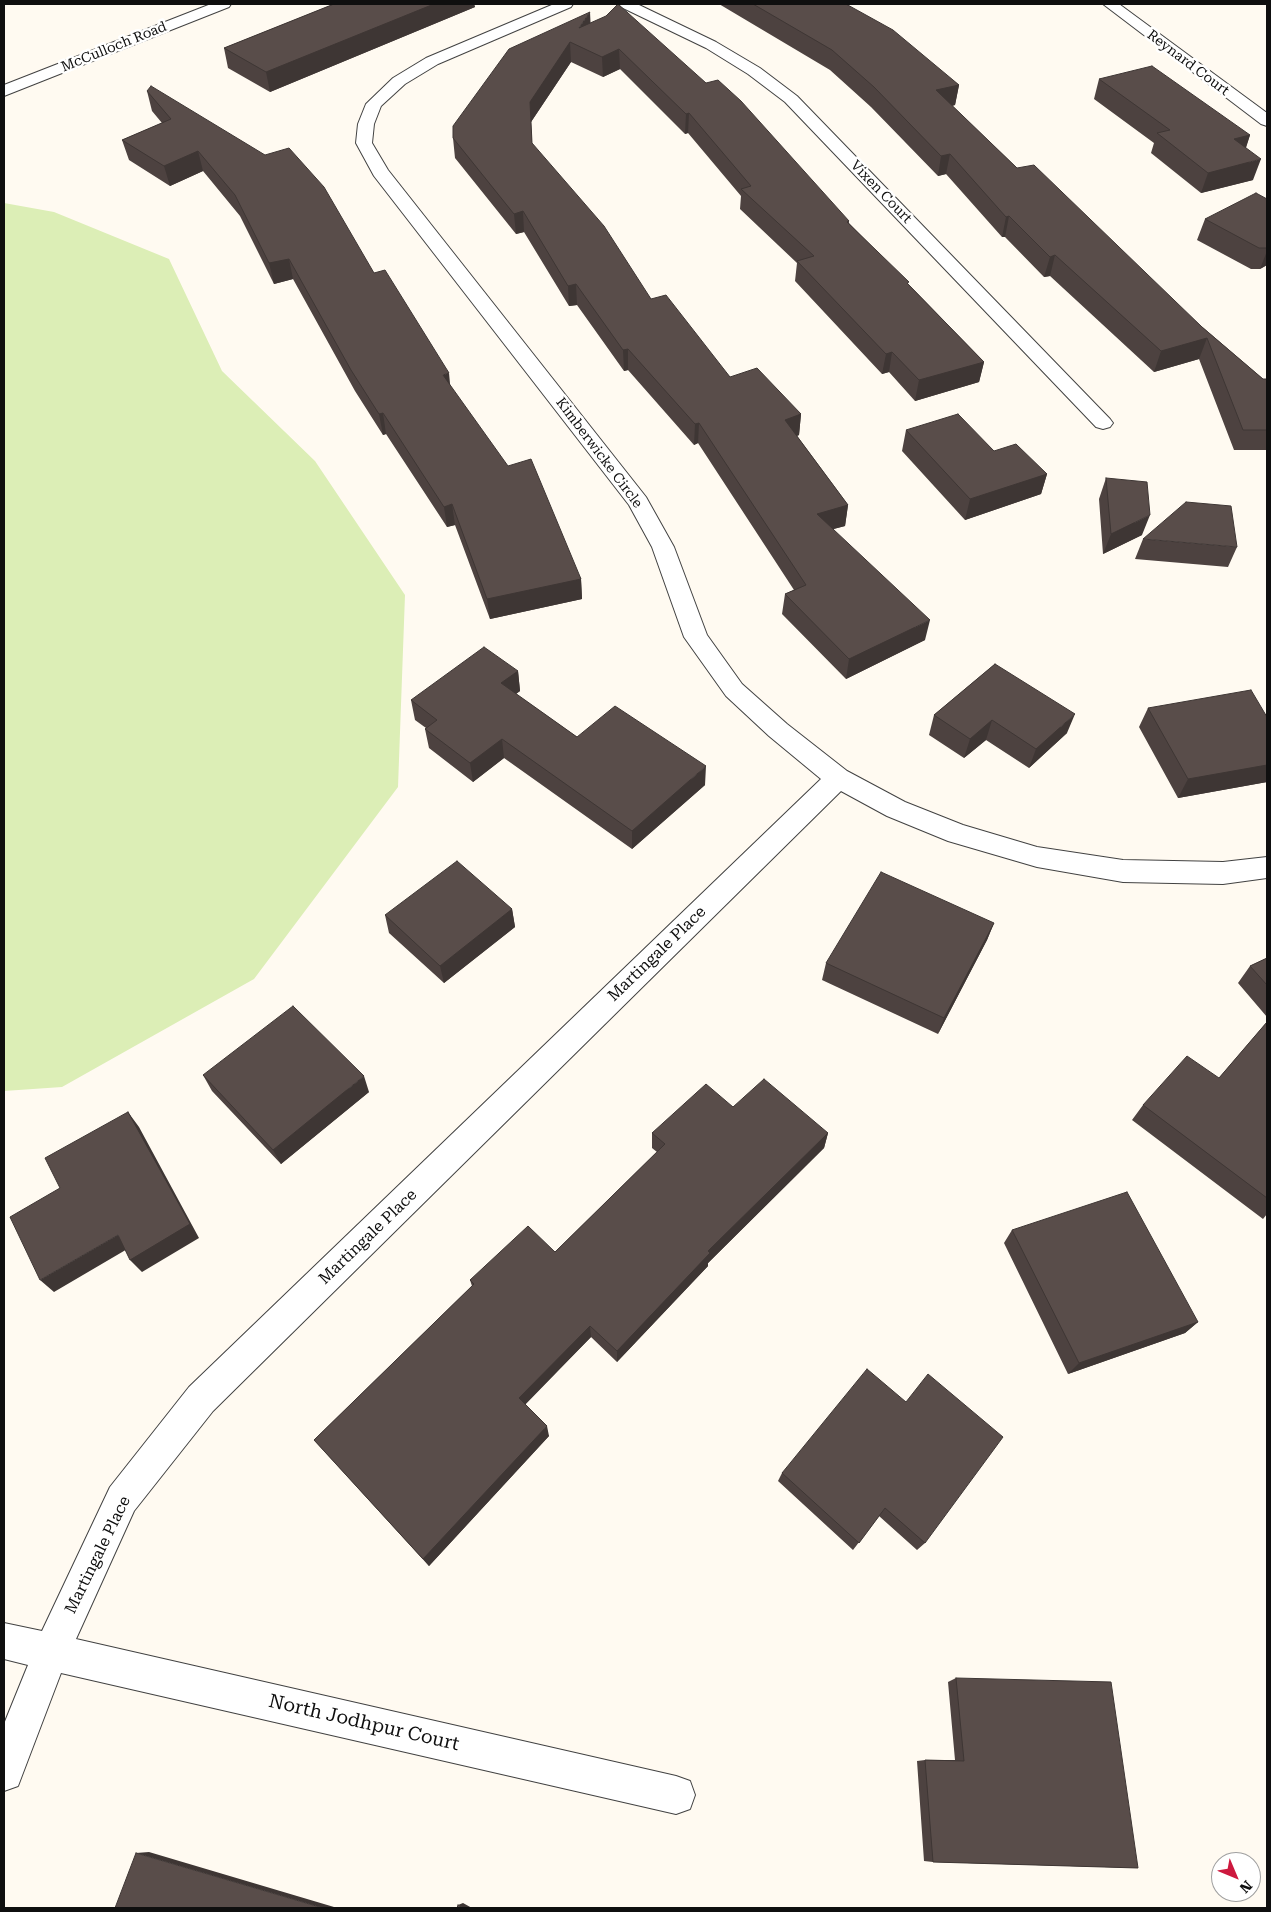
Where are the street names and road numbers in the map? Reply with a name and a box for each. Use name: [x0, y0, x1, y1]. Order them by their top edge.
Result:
street label: McCulloch Road: [59, 18, 169, 76]
street label: Reynard Court: [1144, 27, 1232, 99]
street label: Vixen Court: [847, 157, 915, 227]
street label: Kimberwicke Circle: [552, 395, 646, 511]
street label: Martingale Place: [604, 902, 710, 1006]
street label: Martingale Place: [315, 1185, 421, 1289]
street label: Martingale Place: [61, 1493, 135, 1617]
street label: North Jodhpur Court: [267, 1690, 461, 1756]

